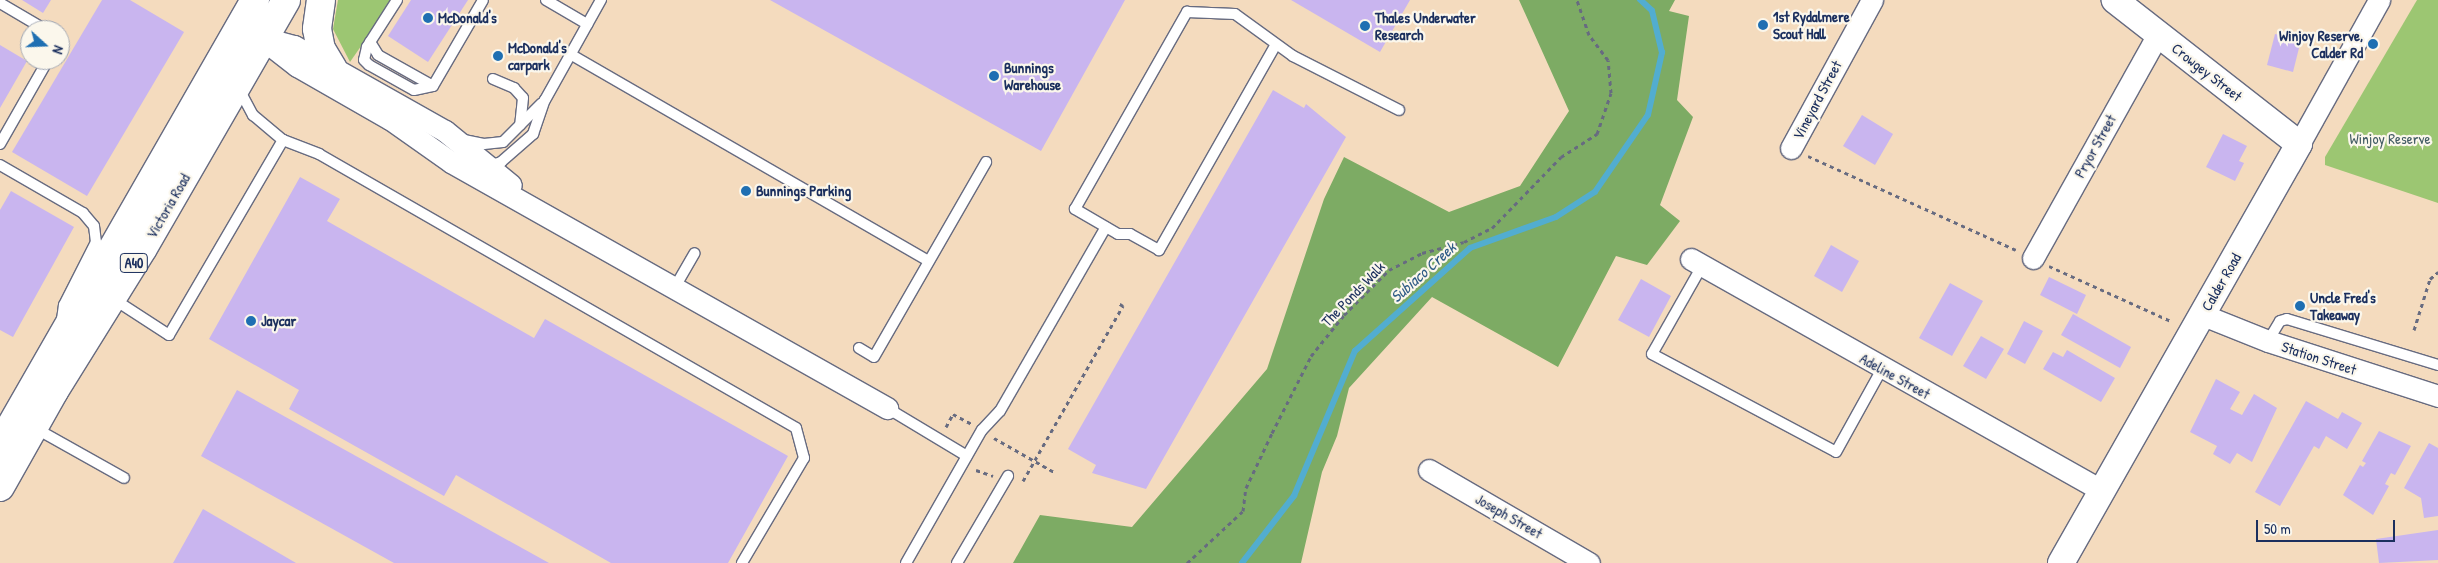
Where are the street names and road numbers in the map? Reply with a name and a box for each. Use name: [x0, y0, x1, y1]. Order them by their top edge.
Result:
street label: Crowgey Street: [2168, 39, 2246, 105]
street label: Vineyard Street: [1789, 57, 1845, 143]
street label: Pryor Street: [2070, 111, 2120, 181]
street label: Victoria Road: [142, 170, 194, 242]
street label: Calder Road: [2197, 250, 2245, 314]
road number: A40: [119, 252, 149, 274]
street label: The Ponds Walk: [1318, 258, 1388, 330]
street label: Station Street: [2279, 337, 2359, 379]
street label: Adeline Street: [1857, 349, 1933, 403]
street label: Joseph Street: [1472, 490, 1546, 542]

